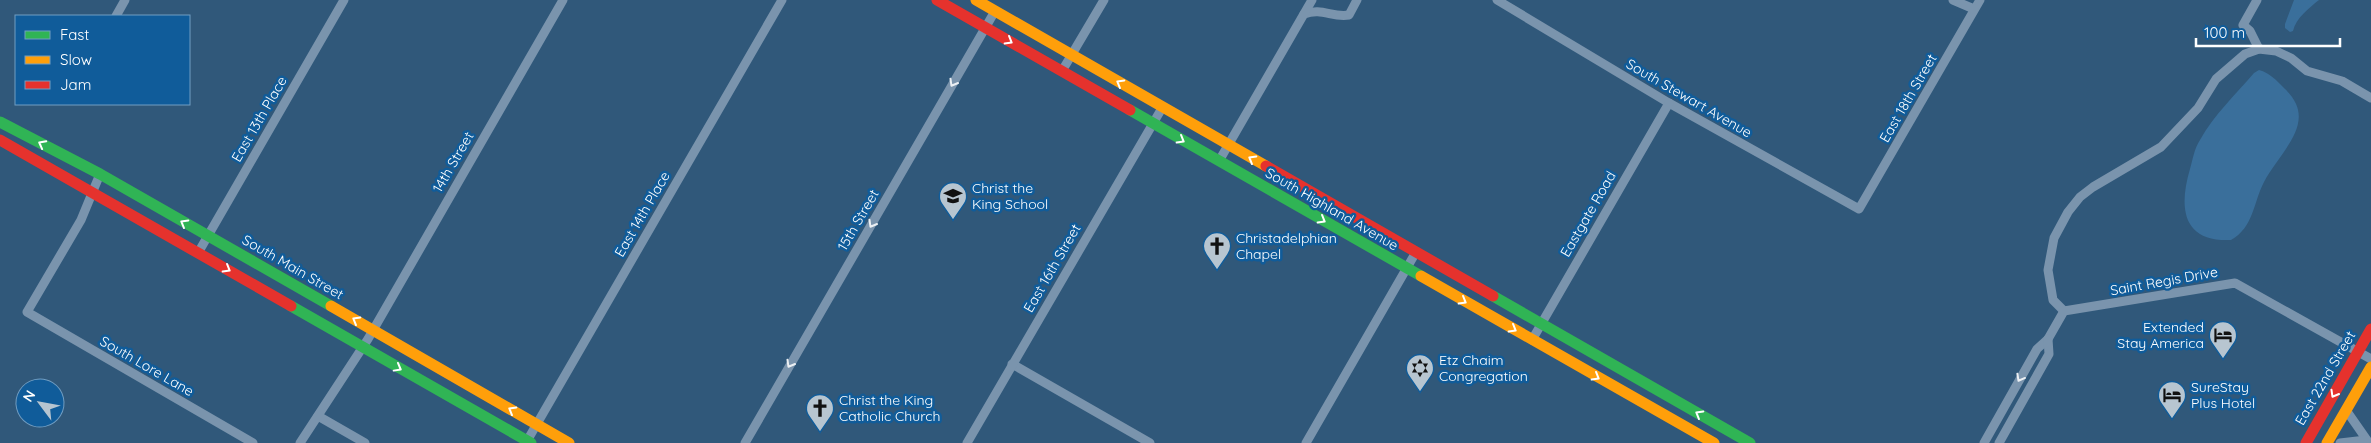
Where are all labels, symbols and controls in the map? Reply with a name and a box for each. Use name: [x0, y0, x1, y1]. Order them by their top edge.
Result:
legend: [15, 15, 190, 105]
scale bar: [2196, 15, 2340, 47]
text: 100 m: [2204, 23, 2245, 42]
text: Fast: [60, 25, 89, 44]
one-way arrow: [1004, 35, 1013, 45]
text: Slow: [60, 50, 92, 69]
street label: East 18th Street: [1875, 50, 1941, 145]
street label: South Stewart Avenue: [1623, 55, 1755, 141]
street label: East 13th Place: [227, 73, 291, 165]
text: Jam: [60, 75, 91, 94]
one-way arrow: [949, 78, 959, 87]
one-way arrow: [1116, 79, 1125, 89]
street label: 14th Street: [428, 128, 478, 196]
one-way arrow: [1175, 133, 1184, 143]
one-way arrow: [38, 140, 47, 150]
one-way arrow: [1249, 155, 1258, 165]
street label: South Highland Avenue: [1262, 164, 1402, 254]
street label: East 14th Place: [610, 168, 674, 260]
street label: Eastgate Road: [1556, 168, 1620, 260]
place label: Christ the King School: [972, 179, 1048, 213]
school or university icon: Christ the King School: [938, 181, 968, 220]
street label: 15th Street: [833, 186, 883, 254]
one-way arrow: [1316, 214, 1325, 224]
one-way arrow: [868, 218, 878, 227]
one-way arrow: [180, 219, 189, 229]
street label: East 16th Street: [1019, 220, 1085, 315]
place label: Christadelphian Chapel: [1236, 229, 1337, 263]
street label: South Main Street: [239, 231, 347, 303]
church icon: Christadelphian Chapel: [1202, 231, 1232, 270]
one-way arrow: [221, 263, 230, 273]
street label: Saint Regis Drive: [2109, 263, 2219, 299]
one-way arrow: [1458, 294, 1467, 304]
one-way arrow: [352, 316, 361, 326]
place label: Extended Stay America: [2117, 318, 2204, 352]
hotel icon: Extended Stay America: [2208, 320, 2238, 359]
one-way arrow: [1507, 323, 1516, 333]
street label: East 22nd Street: [2291, 327, 2359, 428]
street label: South Lore Lane: [97, 332, 197, 400]
place label: Etz Chaim Congregation: [1439, 351, 1528, 385]
synagogue icon: Etz Chaim Congregation: [1405, 353, 1435, 392]
one-way arrow: [787, 359, 797, 368]
one-way arrow: [392, 361, 401, 371]
one-way arrow: [1591, 370, 1600, 380]
one-way arrow: [2017, 373, 2027, 382]
north arrow: [15, 378, 65, 428]
place label: SureStay Plus Hotel: [2191, 378, 2255, 412]
hotel icon: SureStay Plus Hotel: [2157, 380, 2187, 419]
text: N: [19, 387, 39, 405]
one-way arrow: [2330, 388, 2340, 397]
place label: Christ the King Catholic Church: [839, 391, 940, 425]
church icon: Christ the King Catholic Church: [805, 393, 835, 432]
one-way arrow: [508, 406, 517, 416]
one-way arrow: [1695, 410, 1704, 420]

